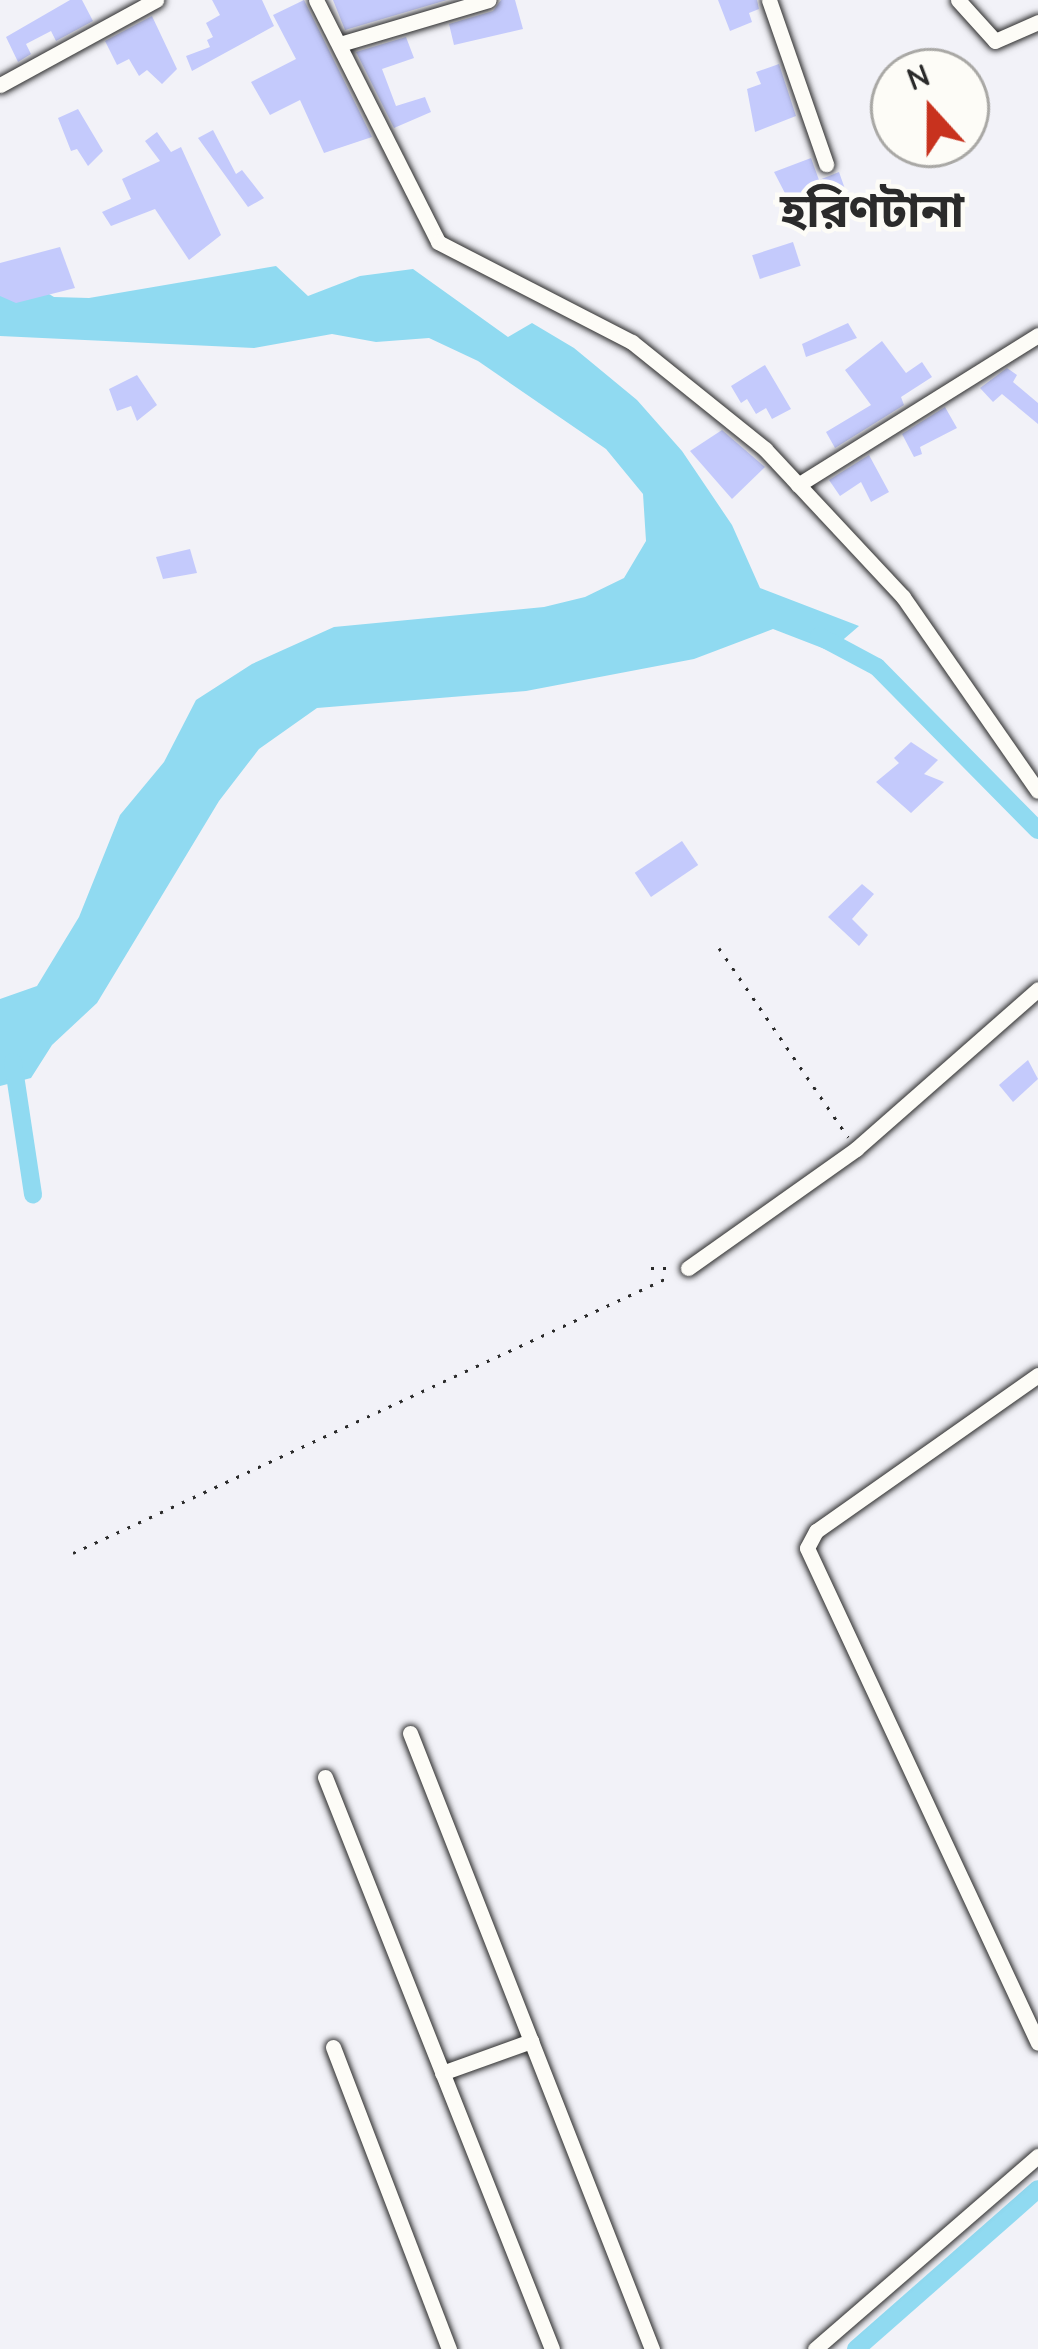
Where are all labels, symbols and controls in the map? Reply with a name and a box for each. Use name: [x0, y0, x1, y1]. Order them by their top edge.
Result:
north arrow: [870, 48, 990, 168]
text: N: [901, 56, 935, 99]
district label: হরিণটানা: [780, 183, 964, 241]

